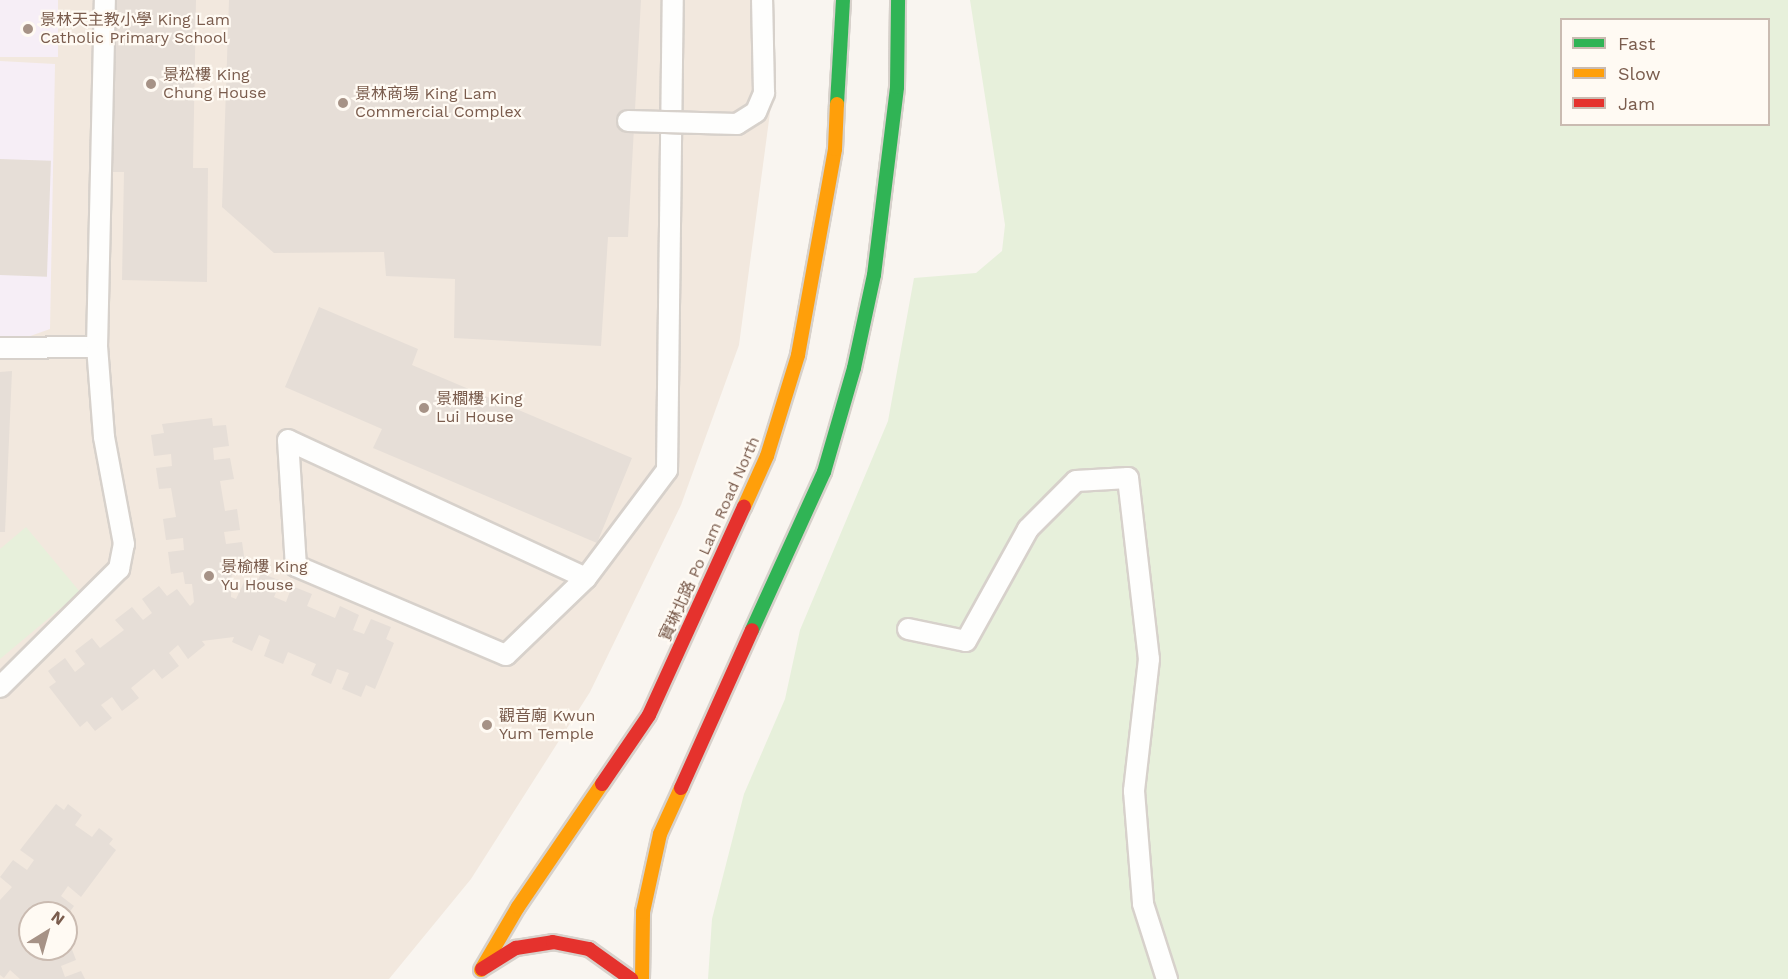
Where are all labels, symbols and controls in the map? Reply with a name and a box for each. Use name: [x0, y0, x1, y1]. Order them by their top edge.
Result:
place label: 景林天主教小學 King Lam Catholic Primary School: [40, 10, 230, 48]
legend: [1560, 18, 1770, 126]
marker: 景林天主教小學 King Lam Catholic Primary School: [21, 22, 35, 36]
text: Fast: [1618, 33, 1655, 54]
text: Slow: [1618, 63, 1661, 84]
place label: 景松樓 King Chung House: [163, 65, 266, 103]
marker: 景松樓 King Chung House: [144, 77, 158, 91]
place label: 景林商場 King Lam Commercial Complex: [355, 84, 522, 122]
text: Jam: [1618, 93, 1655, 114]
marker: 景林商場 King Lam Commercial Complex: [336, 96, 350, 110]
place label: 景櫚樓 King Lui House: [436, 389, 523, 427]
marker: 景櫚樓 King Lui House: [417, 401, 431, 415]
street label: 寶琳北路 Po Lam Road North: [656, 434, 764, 644]
place label: 景榆樓 King Yu House: [221, 557, 308, 595]
marker: 景榆樓 King Yu House: [202, 569, 216, 583]
place label: 觀音廟 Kwun Yum Temple: [499, 706, 595, 744]
marker: 觀音廟 Kwun Yum Temple: [480, 718, 494, 732]
north arrow: [18, 901, 78, 961]
text: N: [47, 907, 68, 929]

